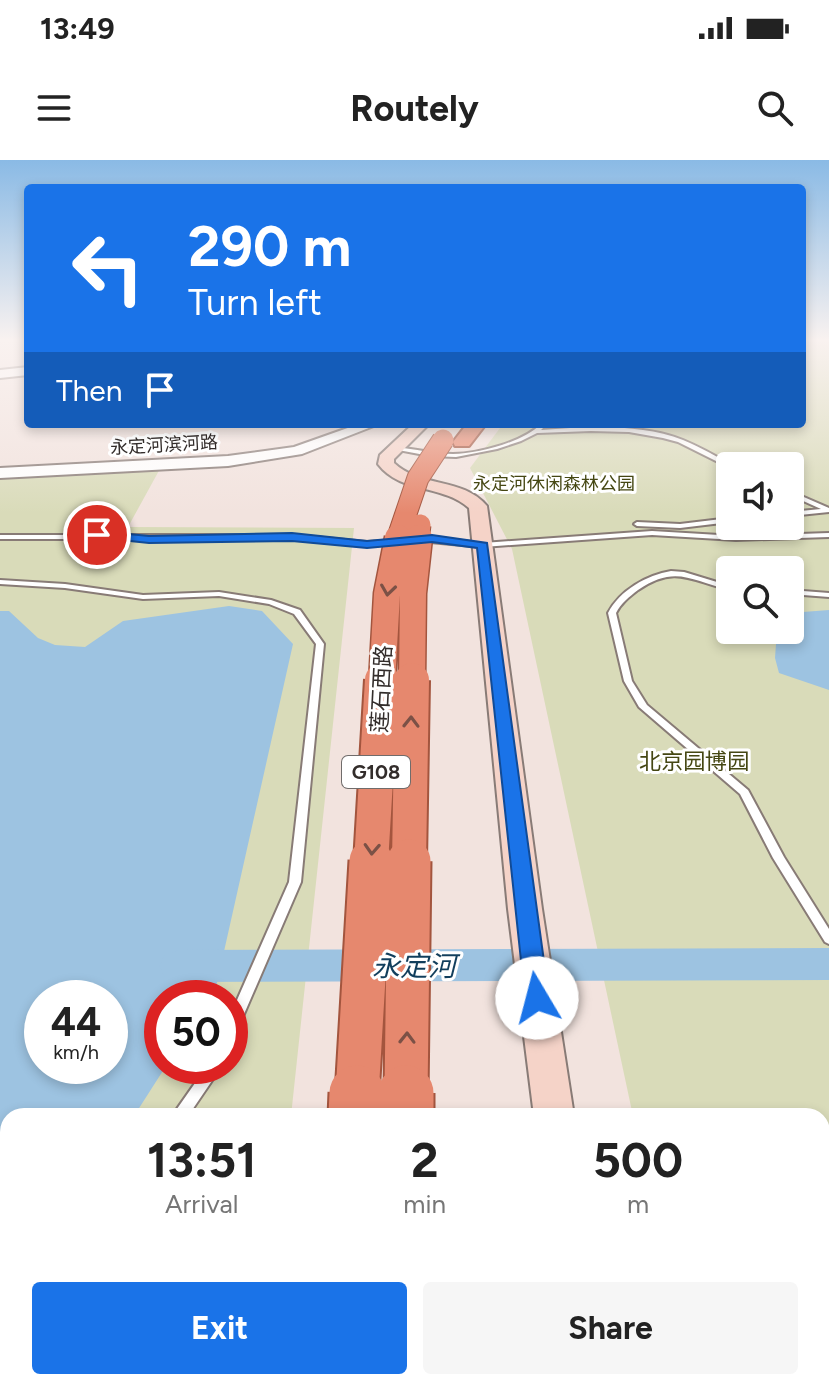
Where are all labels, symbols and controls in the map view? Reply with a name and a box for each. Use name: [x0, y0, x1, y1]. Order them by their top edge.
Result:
text: 13:49: [40, 10, 115, 47]
icon: menu: [32, 86, 76, 130]
icon: search: [753, 86, 797, 130]
text: Routely: [350, 87, 479, 130]
text: 290 m: [188, 213, 351, 280]
icon: left: [56, 216, 160, 320]
text: Turn left: [188, 281, 322, 324]
icon: arrive: [138, 368, 182, 412]
text: Then: [56, 372, 122, 409]
street label: 永定河滨河路: [109, 431, 219, 459]
map controls: [716, 452, 804, 644]
button: sound: [716, 452, 804, 540]
park label: 永定河休闲森林公园: [473, 473, 635, 495]
pin: [63, 501, 131, 569]
icon: arrive: [75, 513, 119, 557]
button: search: [716, 556, 804, 644]
one-way arrow: [380, 583, 397, 597]
street label: 莲石西路: [366, 644, 397, 734]
one-way arrow: [403, 715, 420, 728]
park label: 北京园博园: [639, 748, 749, 775]
road number: G108: [342, 756, 410, 788]
one-way arrow: [363, 843, 380, 856]
water label: 永定河: [372, 949, 461, 983]
position arrow: [495, 956, 579, 1040]
speed limit sign: 50: [144, 980, 248, 1084]
text: 44: [51, 998, 101, 1046]
one-way arrow: [398, 1031, 415, 1044]
text: km/h: [53, 1040, 99, 1064]
text: 13:51: [147, 1131, 256, 1189]
text: 2: [411, 1131, 439, 1189]
text: 500: [593, 1131, 683, 1189]
text: Arrival: [165, 1188, 238, 1220]
text: min: [403, 1188, 446, 1220]
text: m: [627, 1188, 649, 1220]
button: Exit: [32, 1282, 407, 1374]
button: Share: [423, 1282, 798, 1374]

